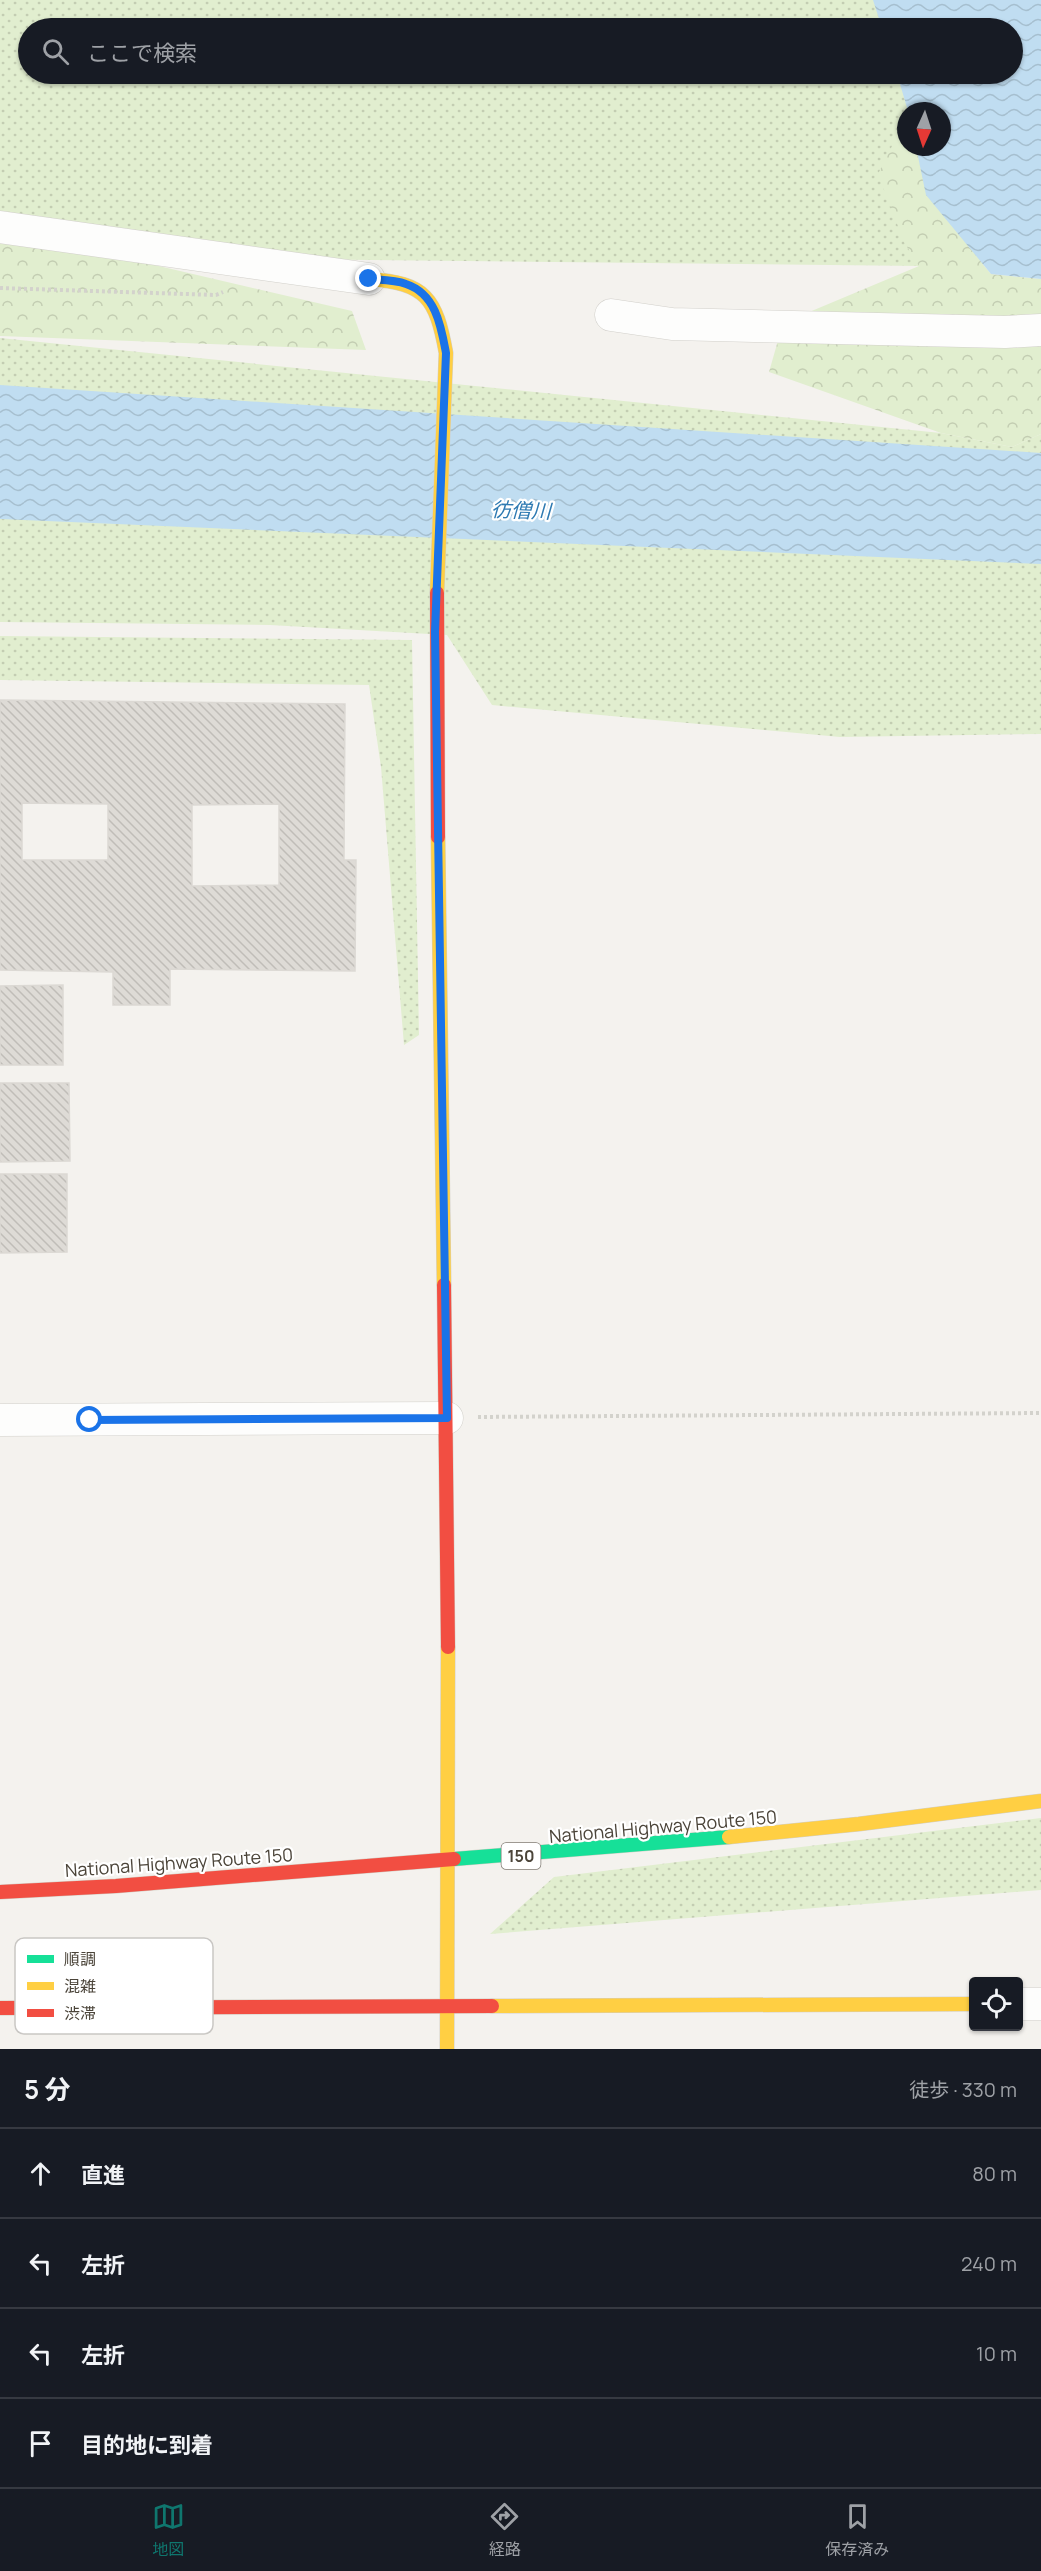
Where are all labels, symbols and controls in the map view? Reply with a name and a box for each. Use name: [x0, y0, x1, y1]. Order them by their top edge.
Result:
search box: [18, 18, 1023, 84]
icon: search: [39, 35, 72, 68]
text: ここで検索: [87, 38, 197, 68]
north arrow: [897, 102, 951, 156]
route end: [355, 265, 381, 291]
water label: 彷僧川: [491, 495, 553, 525]
route start: [76, 1406, 102, 1432]
street label: National Highway Route 150: [548, 1804, 778, 1848]
street label: National Highway Route 150: [64, 1842, 294, 1882]
road number: 150: [502, 1843, 540, 1869]
legend: [15, 1938, 213, 2034]
text: 順調: [64, 1948, 96, 1970]
text: 混雑: [64, 1975, 96, 1997]
map controls: [969, 1977, 1023, 2031]
button: locate: [969, 1977, 1023, 2031]
text: 渋滞: [64, 2002, 96, 2024]
text: 5 分: [24, 2071, 70, 2107]
text: 徒歩 · 330 m: [909, 2076, 1017, 2103]
icon: ahead: [24, 2157, 57, 2190]
text: 直進: [81, 2160, 125, 2190]
text: 80 m: [972, 2160, 1017, 2187]
icon: left: [24, 2247, 57, 2280]
text: 左折: [81, 2250, 125, 2280]
text: 240 m: [961, 2250, 1017, 2277]
icon: left: [24, 2337, 57, 2370]
text: 左折: [81, 2340, 125, 2370]
text: 10 m: [976, 2340, 1017, 2367]
icon: arrive: [24, 2427, 57, 2460]
text: 目的地に到着: [81, 2430, 213, 2460]
tab: 地図: [152, 2500, 185, 2560]
tab: 経路: [488, 2500, 521, 2560]
tab: 保存済み: [825, 2500, 889, 2560]

